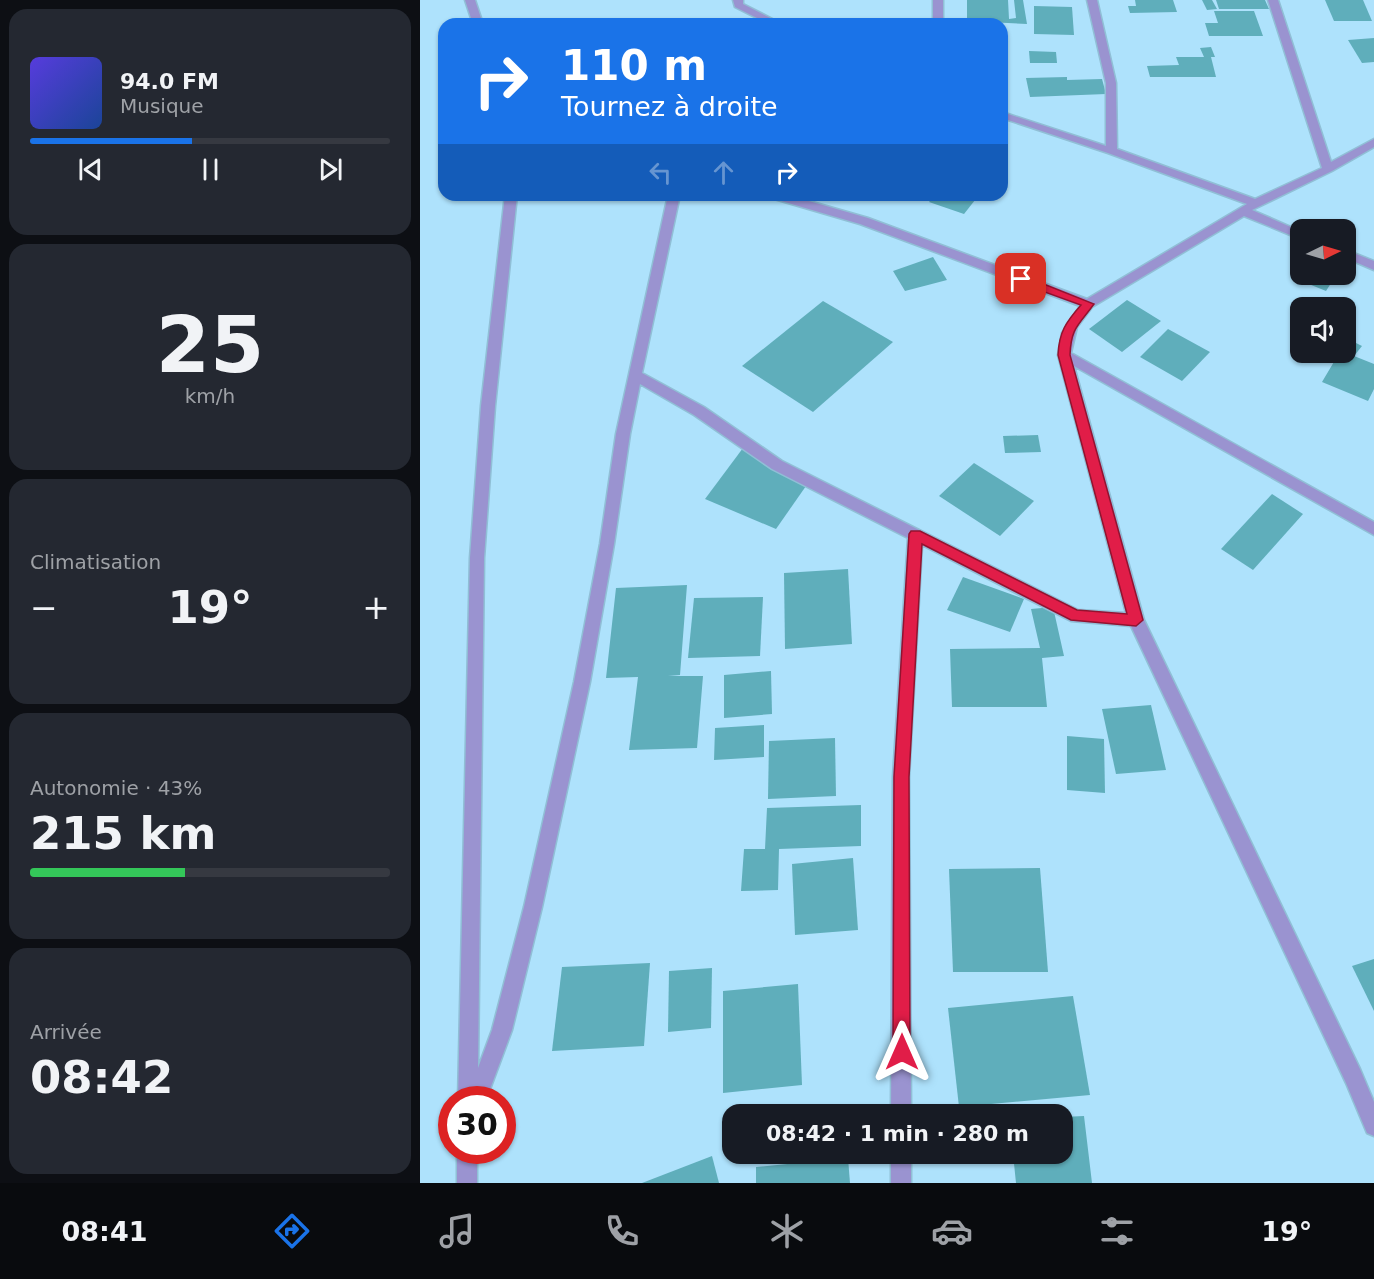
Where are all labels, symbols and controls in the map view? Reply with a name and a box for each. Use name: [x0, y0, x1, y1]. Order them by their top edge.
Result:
text: 110 m: [561, 41, 707, 90]
icon: right: [462, 42, 540, 120]
text: 94.0 FM: [120, 69, 219, 94]
text: Tournez à droite: [561, 91, 778, 122]
text: Musique: [120, 94, 204, 118]
icon: previous: [74, 153, 107, 186]
icon: pause: [194, 153, 227, 186]
icon: next: [314, 153, 347, 186]
icon: left: [644, 156, 677, 189]
icon: ahead: [707, 156, 740, 189]
icon: right: [770, 156, 803, 189]
north arrow: [1290, 219, 1356, 285]
map controls: [1290, 219, 1356, 363]
pin: [995, 253, 1046, 304]
icon: arrive: [1004, 262, 1037, 295]
button: sound: [1290, 297, 1356, 363]
text: 25: [156, 300, 264, 390]
text: km/h: [185, 384, 235, 408]
text: Climatisation: [30, 550, 161, 574]
text: 19°: [167, 581, 253, 634]
text: −: [30, 588, 58, 627]
text: +: [362, 588, 390, 627]
text: Autonomie · 43%: [30, 776, 202, 800]
text: 215 km: [30, 807, 216, 860]
text: Arrivée: [30, 1020, 102, 1044]
position arrow: [870, 1020, 934, 1084]
text: 08:42: [30, 1051, 173, 1104]
speed limit sign: 30: [438, 1086, 516, 1164]
text: 08:42 · 1 min · 280 m: [766, 1121, 1029, 1146]
icon: directions: [271, 1210, 313, 1252]
icon: music: [436, 1210, 478, 1252]
icon: phone: [601, 1210, 643, 1252]
icon: climate: [766, 1210, 808, 1252]
icon: car: [931, 1210, 973, 1252]
icon: filters: [1096, 1210, 1138, 1252]
text: 08:41: [62, 1216, 148, 1247]
text: 19°: [1261, 1216, 1312, 1247]

